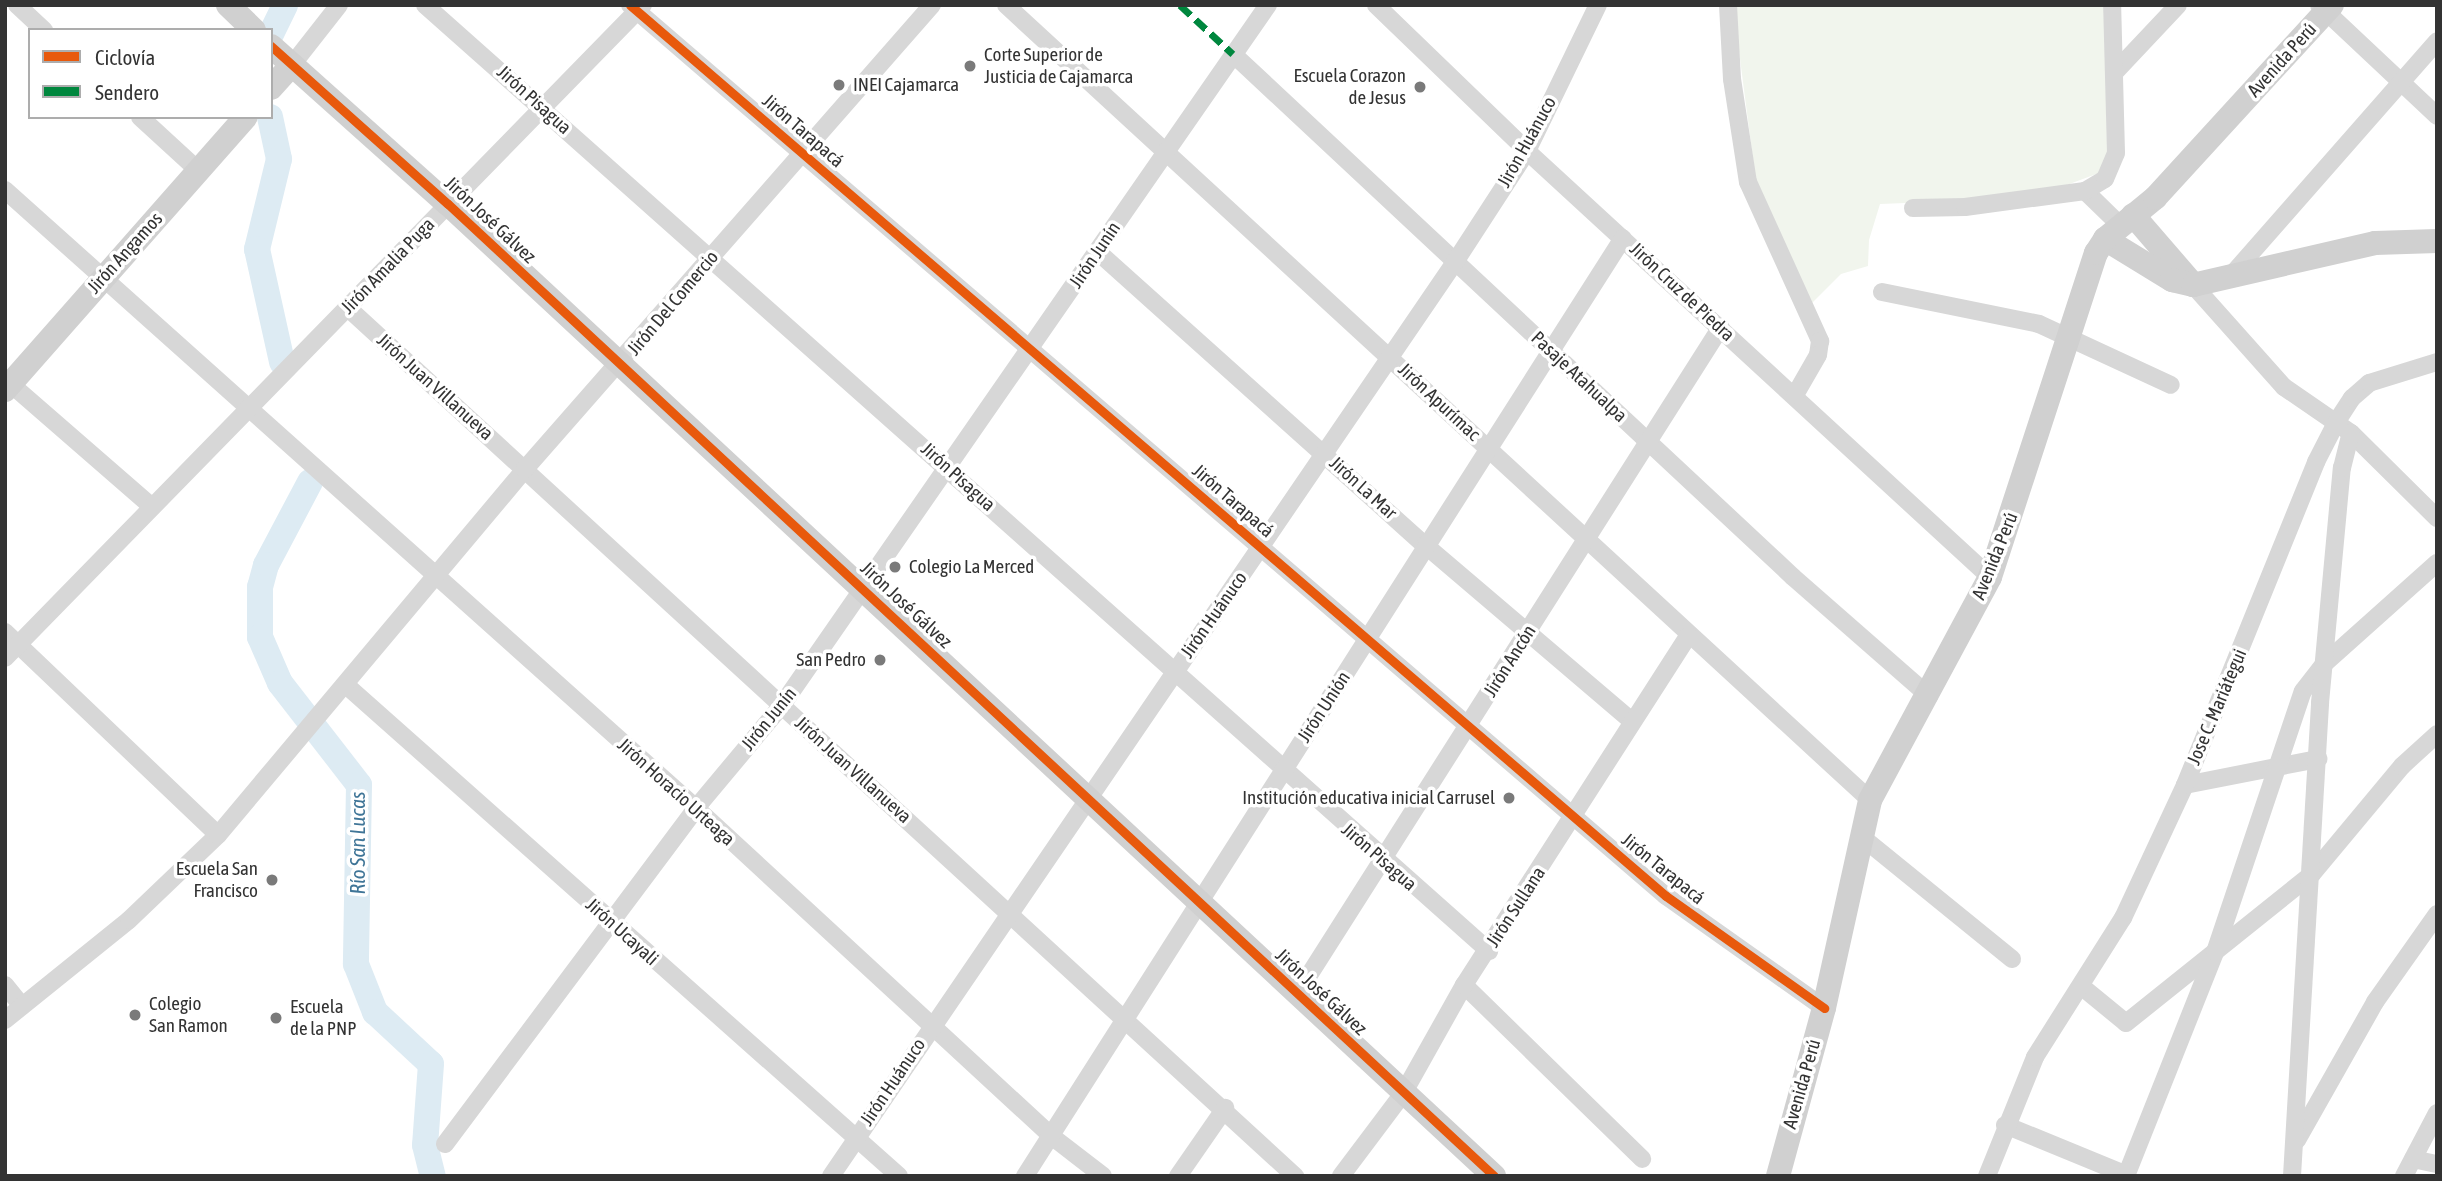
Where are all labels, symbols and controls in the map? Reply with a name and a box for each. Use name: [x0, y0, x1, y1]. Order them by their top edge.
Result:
street label: Avenida Perú: [2243, 18, 2321, 102]
legend: [28, 28, 273, 119]
place label: Corte Superior de Justicia de Cajamarca: [984, 44, 1133, 88]
text: Ciclovía: [95, 45, 155, 69]
marker: Corte Superior de Justicia de Cajamarca: [962, 58, 978, 74]
street label: Jirón Pisagua: [492, 61, 576, 139]
place label: Escuela Corazon de Jesus: [1294, 65, 1406, 109]
place label: INEI Cajamarca: [853, 74, 959, 96]
marker: INEI Cajamarca: [831, 77, 847, 93]
marker: Escuela Corazon de Jesus: [1412, 79, 1428, 95]
text: Sendero: [95, 80, 159, 104]
street label: Jirón Tarapacá: [758, 89, 848, 173]
street label: Jirón Huánuco: [1493, 93, 1561, 191]
street label: Jirón José Gálvez: [440, 172, 540, 268]
street label: Jirón Angamos: [83, 208, 167, 298]
street label: Jirón Amalia Puga: [337, 213, 439, 319]
street label: Jirón Junín: [1065, 218, 1125, 292]
street label: Jirón Cruz de Piedra: [1625, 238, 1739, 346]
street label: Jirón Del Comercio: [623, 246, 723, 360]
street label: Pasaje Atahualpa: [1526, 327, 1632, 427]
street label: Jirón Juan Villanueva: [372, 329, 498, 445]
street label: Jirón Apurímac: [1393, 358, 1485, 446]
street label: Jirón Pisagua: [916, 438, 1000, 516]
street label: Jirón La Mar: [1325, 452, 1401, 524]
street label: Jirón Tarapacá: [1188, 459, 1278, 543]
street label: Avenida Perú: [1967, 509, 2023, 603]
place label: Colegio La Merced: [909, 556, 1034, 578]
street label: Jirón José Gálvez: [856, 557, 956, 653]
marker: Colegio La Merced: [887, 559, 903, 575]
street label: Jirón Huánuco: [1176, 567, 1252, 663]
street label: Jirón Ancón: [1479, 621, 1541, 701]
street label: Jose C. Mariátegui: [2182, 646, 2252, 768]
place label: San Pedro: [796, 649, 866, 671]
marker: San Pedro: [872, 652, 888, 668]
street label: Jirón Unión: [1293, 667, 1355, 747]
street label: Jirón Junín: [737, 683, 801, 755]
street label: Jirón Juan Villanueva: [790, 712, 916, 828]
street label: Jirón Horacio Urteaga: [613, 733, 739, 851]
place label: Institución educativa inicial Carrusel: [1242, 787, 1495, 809]
marker: Institución educativa inicial Carrusel: [1501, 790, 1517, 806]
water label: Río San Lucas: [344, 792, 370, 894]
street label: Jirón Pisagua: [1337, 818, 1421, 896]
street label: Jirón Tarapacá: [1617, 829, 1709, 909]
place label: Escuela San Francisco: [176, 858, 258, 902]
street label: Jirón Sullana: [1482, 863, 1550, 951]
marker: Escuela San Francisco: [264, 872, 280, 888]
street label: Jirón Ucayali: [581, 893, 663, 971]
street label: Jirón José Gálvez: [1271, 944, 1371, 1040]
place label: Colegio San Ramon: [149, 993, 228, 1037]
place label: Escuela de la PNP: [290, 996, 357, 1040]
marker: Colegio San Ramon: [127, 1007, 143, 1023]
marker: Escuela de la PNP: [268, 1010, 284, 1026]
street label: Jirón Huánuco: [856, 1034, 930, 1130]
street label: Avenida Perú: [1778, 1037, 1826, 1131]

